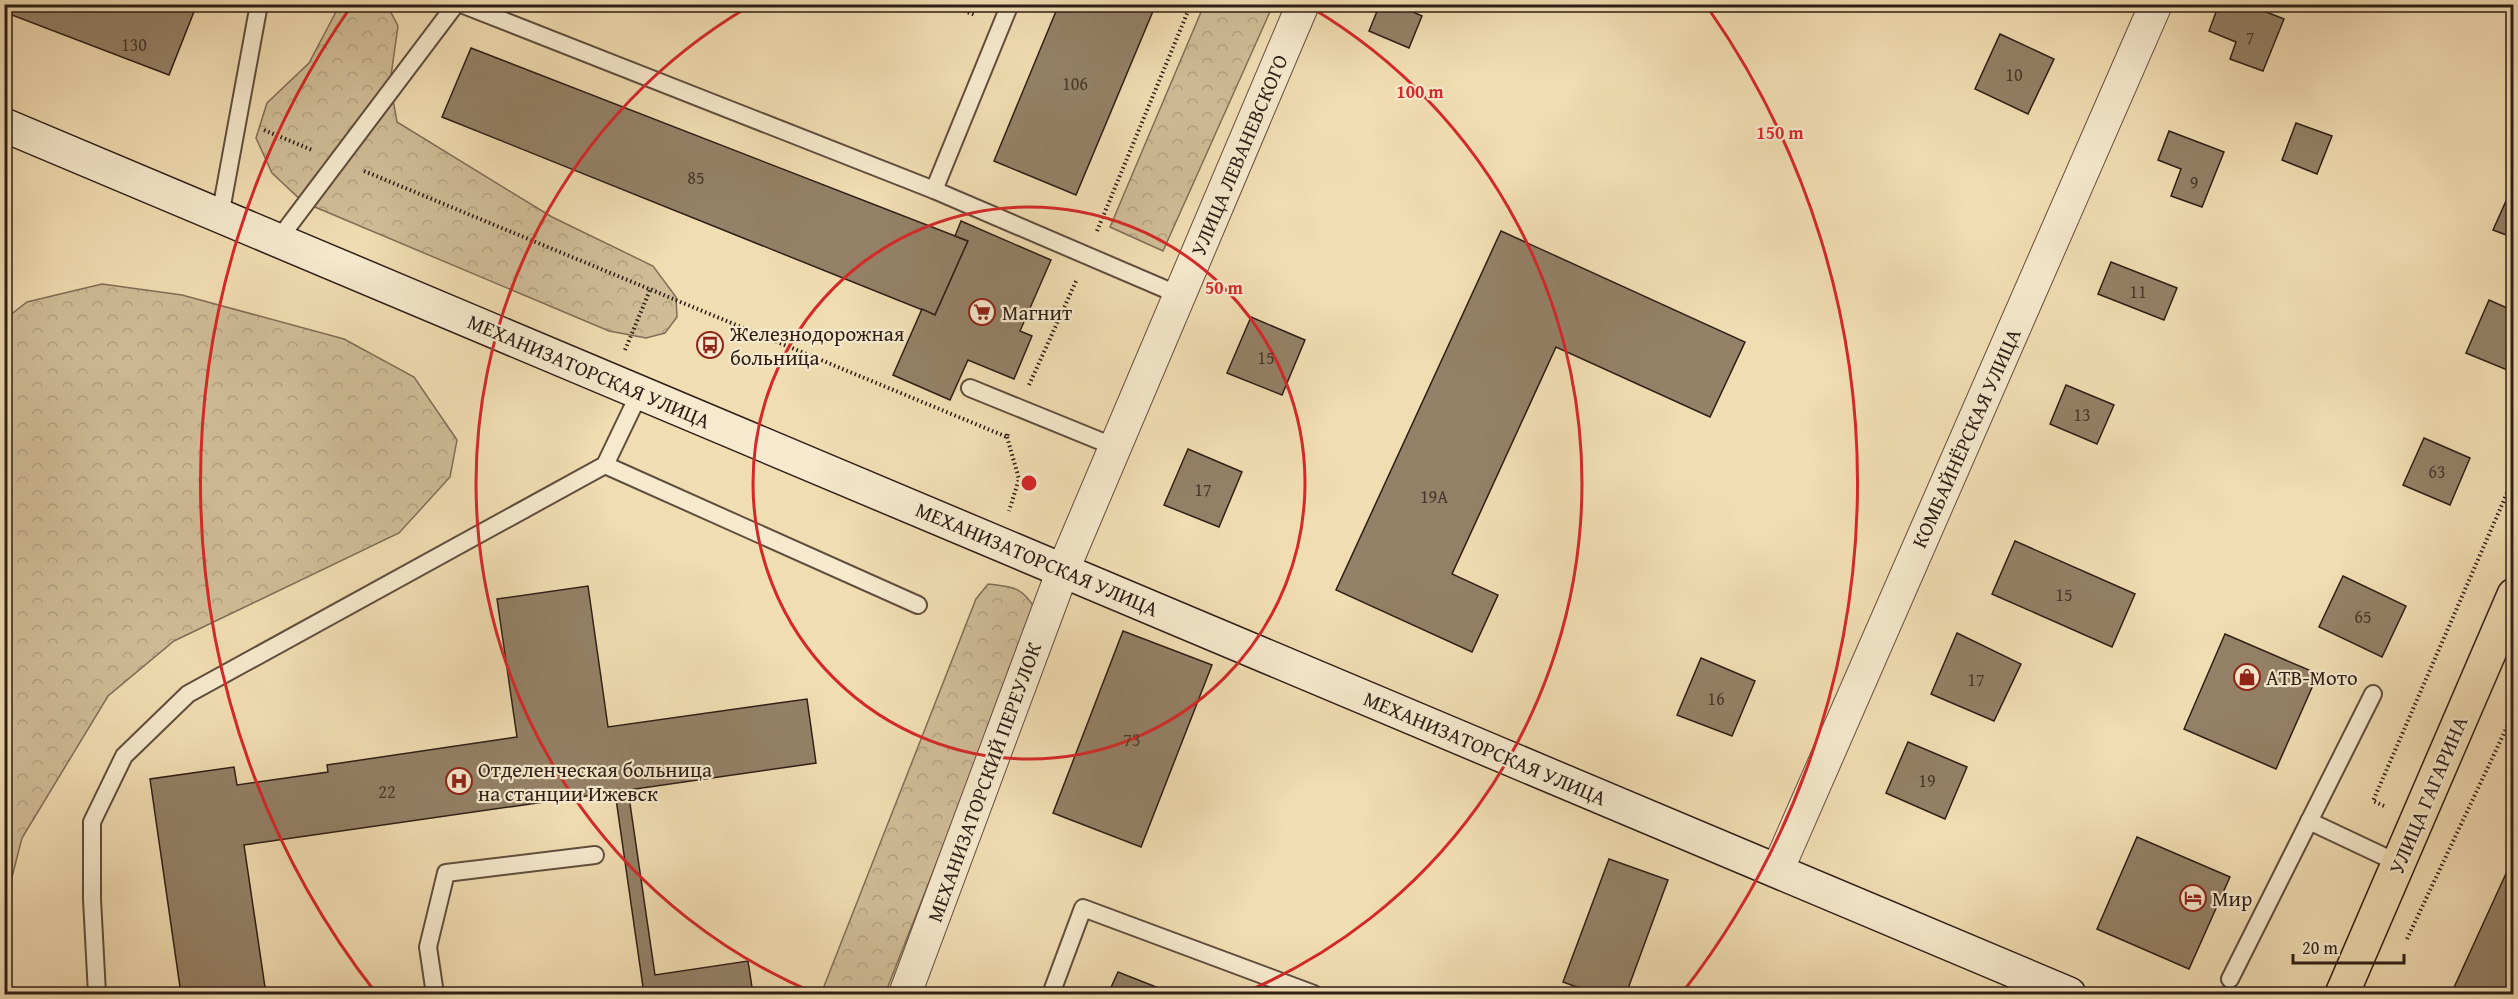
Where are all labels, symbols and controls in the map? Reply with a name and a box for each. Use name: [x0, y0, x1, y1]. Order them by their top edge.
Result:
house number: 7: [2246, 24, 2254, 51]
house number: 130: [121, 31, 147, 58]
street label: УЛИЦА ЛЕВАНЕВСКОГО: [1182, 49, 1296, 261]
house number: 10: [2005, 61, 2023, 88]
house number: 106: [1062, 70, 1088, 97]
text: 100 m: [1396, 78, 1444, 105]
text: 150 m: [1756, 119, 1804, 146]
house number: 85: [687, 164, 705, 191]
house number: 9: [2190, 169, 2198, 196]
text: 50 m: [1205, 274, 1244, 301]
house number: 11: [2129, 278, 2147, 305]
supermarket icon: Магнит: [967, 297, 997, 327]
place label: Магнит: [1002, 297, 1072, 328]
street label: МЕХАНИЗАТОРСКАЯ УЛИЦА: [463, 306, 715, 436]
place label: Железнодорожная больница: [729, 318, 905, 373]
street label: КОМБАЙНЁРСКАЯ УЛИЦА: [1904, 323, 2029, 553]
bus stop icon: Железнодорожная больница: [695, 330, 725, 360]
house number: 15: [1257, 344, 1275, 371]
house number: 13: [2073, 401, 2091, 428]
house number: 63: [2428, 458, 2446, 485]
centre of rings: [1019, 473, 1039, 493]
house number: 17: [1194, 476, 1212, 503]
house number: 19А: [1420, 483, 1448, 510]
street label: МЕХАНИЗАТОРСКАЯ УЛИЦА: [911, 494, 1163, 624]
house number: 15: [2055, 581, 2073, 608]
house number: 65: [2354, 603, 2372, 630]
street label: МЕХАНИЗАТОРСКИЙ ПЕРЕУЛОК: [919, 638, 1049, 926]
shop icon: АТВ-Мото: [2232, 662, 2262, 692]
place label: АТВ-Мото: [2266, 662, 2358, 693]
house number: 17: [1967, 666, 1985, 693]
street label: МЕХАНИЗАТОРСКАЯ УЛИЦА: [1359, 683, 1611, 813]
house number: 16: [1707, 685, 1725, 712]
street label: УЛИЦА ГАГАРИНА: [2381, 711, 2475, 879]
house number: 73: [1123, 726, 1141, 753]
place label: Отделенческая больница на станции Ижевск: [478, 754, 712, 809]
hospital icon: Отделенческая больница на станции Ижевск: [444, 766, 474, 796]
house number: 19: [1918, 767, 1936, 794]
house number: 22: [378, 778, 396, 805]
hotel icon: Мир: [2178, 883, 2208, 913]
place label: Мир: [2212, 883, 2252, 914]
scale bar: [2293, 927, 2404, 965]
text: 20 m: [2302, 934, 2338, 961]

